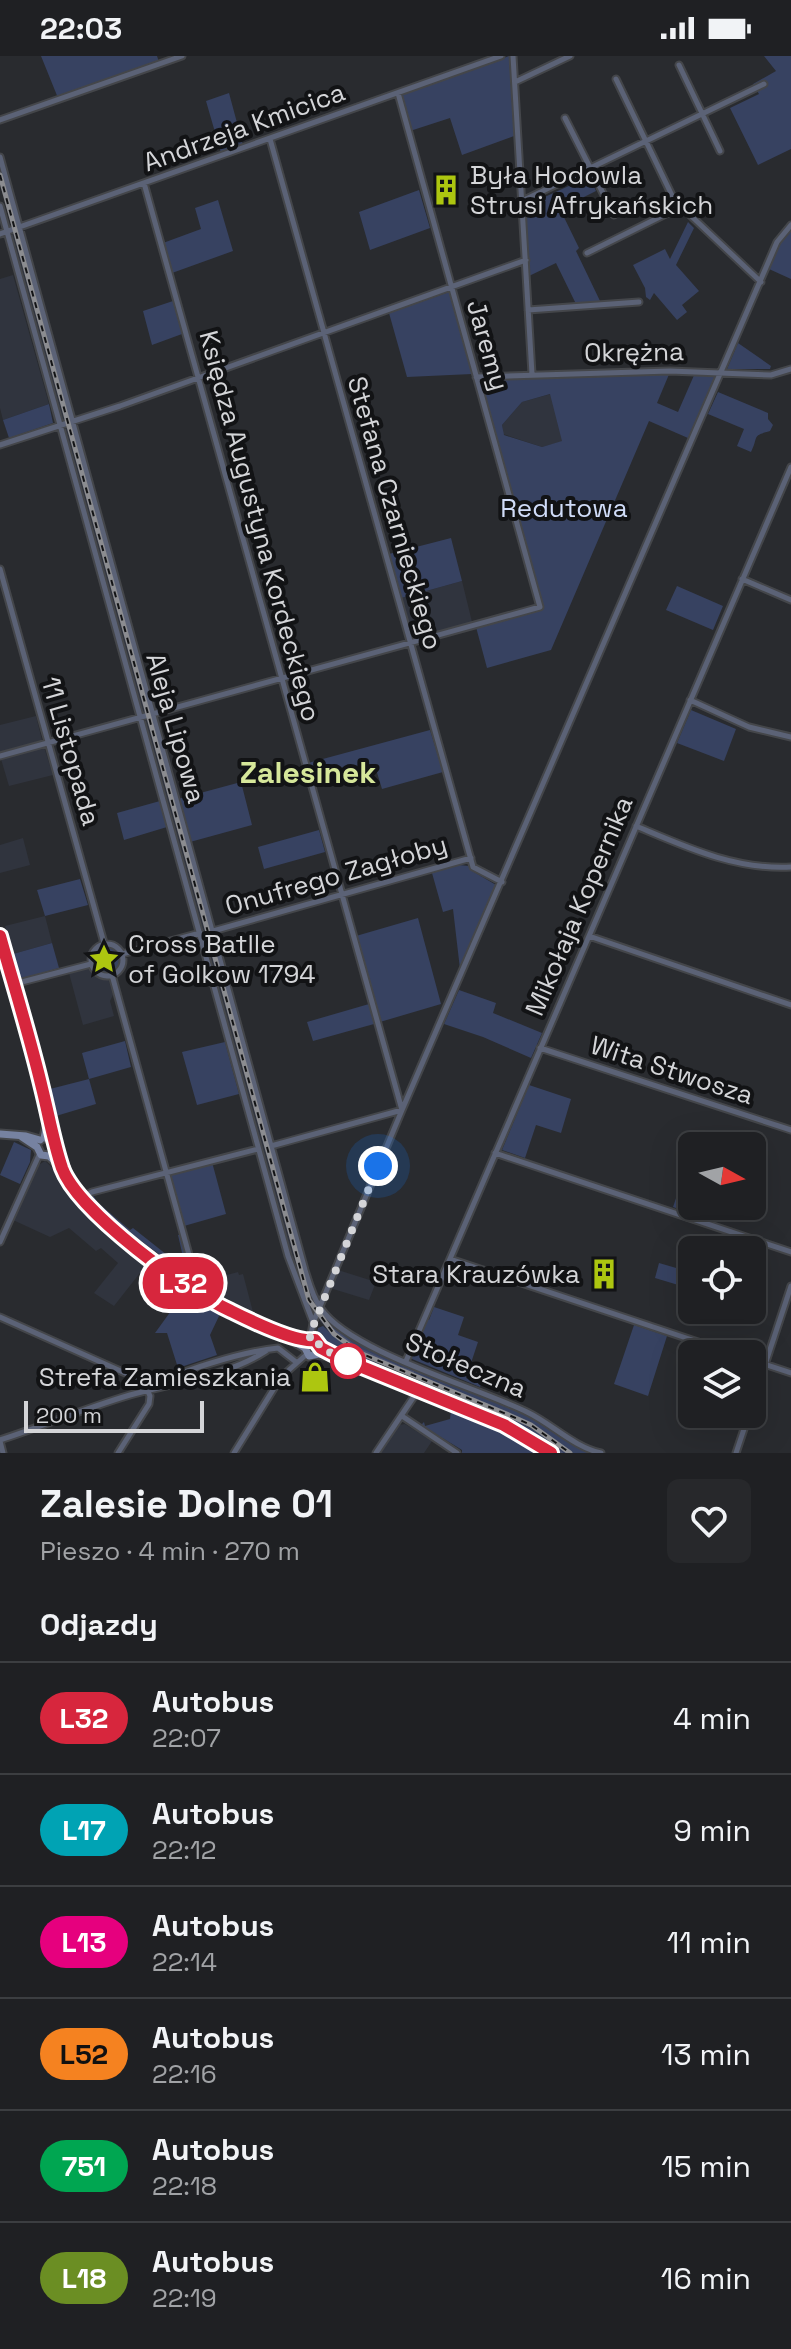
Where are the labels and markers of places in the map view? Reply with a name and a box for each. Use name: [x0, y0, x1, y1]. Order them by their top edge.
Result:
place label: Była Hodowla Strusi Afrykańskich: [470, 158, 713, 222]
building icon: Była Hodowla Strusi Afrykańskich: [429, 173, 463, 207]
place label: Cross Batlle of Golkow 1794: [128, 927, 316, 991]
place icon: Cross Batlle of Golkow 1794: [87, 942, 121, 976]
place label: Stara Krauzówka: [372, 1257, 580, 1291]
building icon: Stara Krauzówka: [587, 1257, 621, 1291]
unlabelled marker: [331, 1344, 365, 1378]
place label: Strefa Zamieszkania: [39, 1360, 291, 1394]
shop icon: Strefa Zamieszkania: [298, 1360, 332, 1394]

